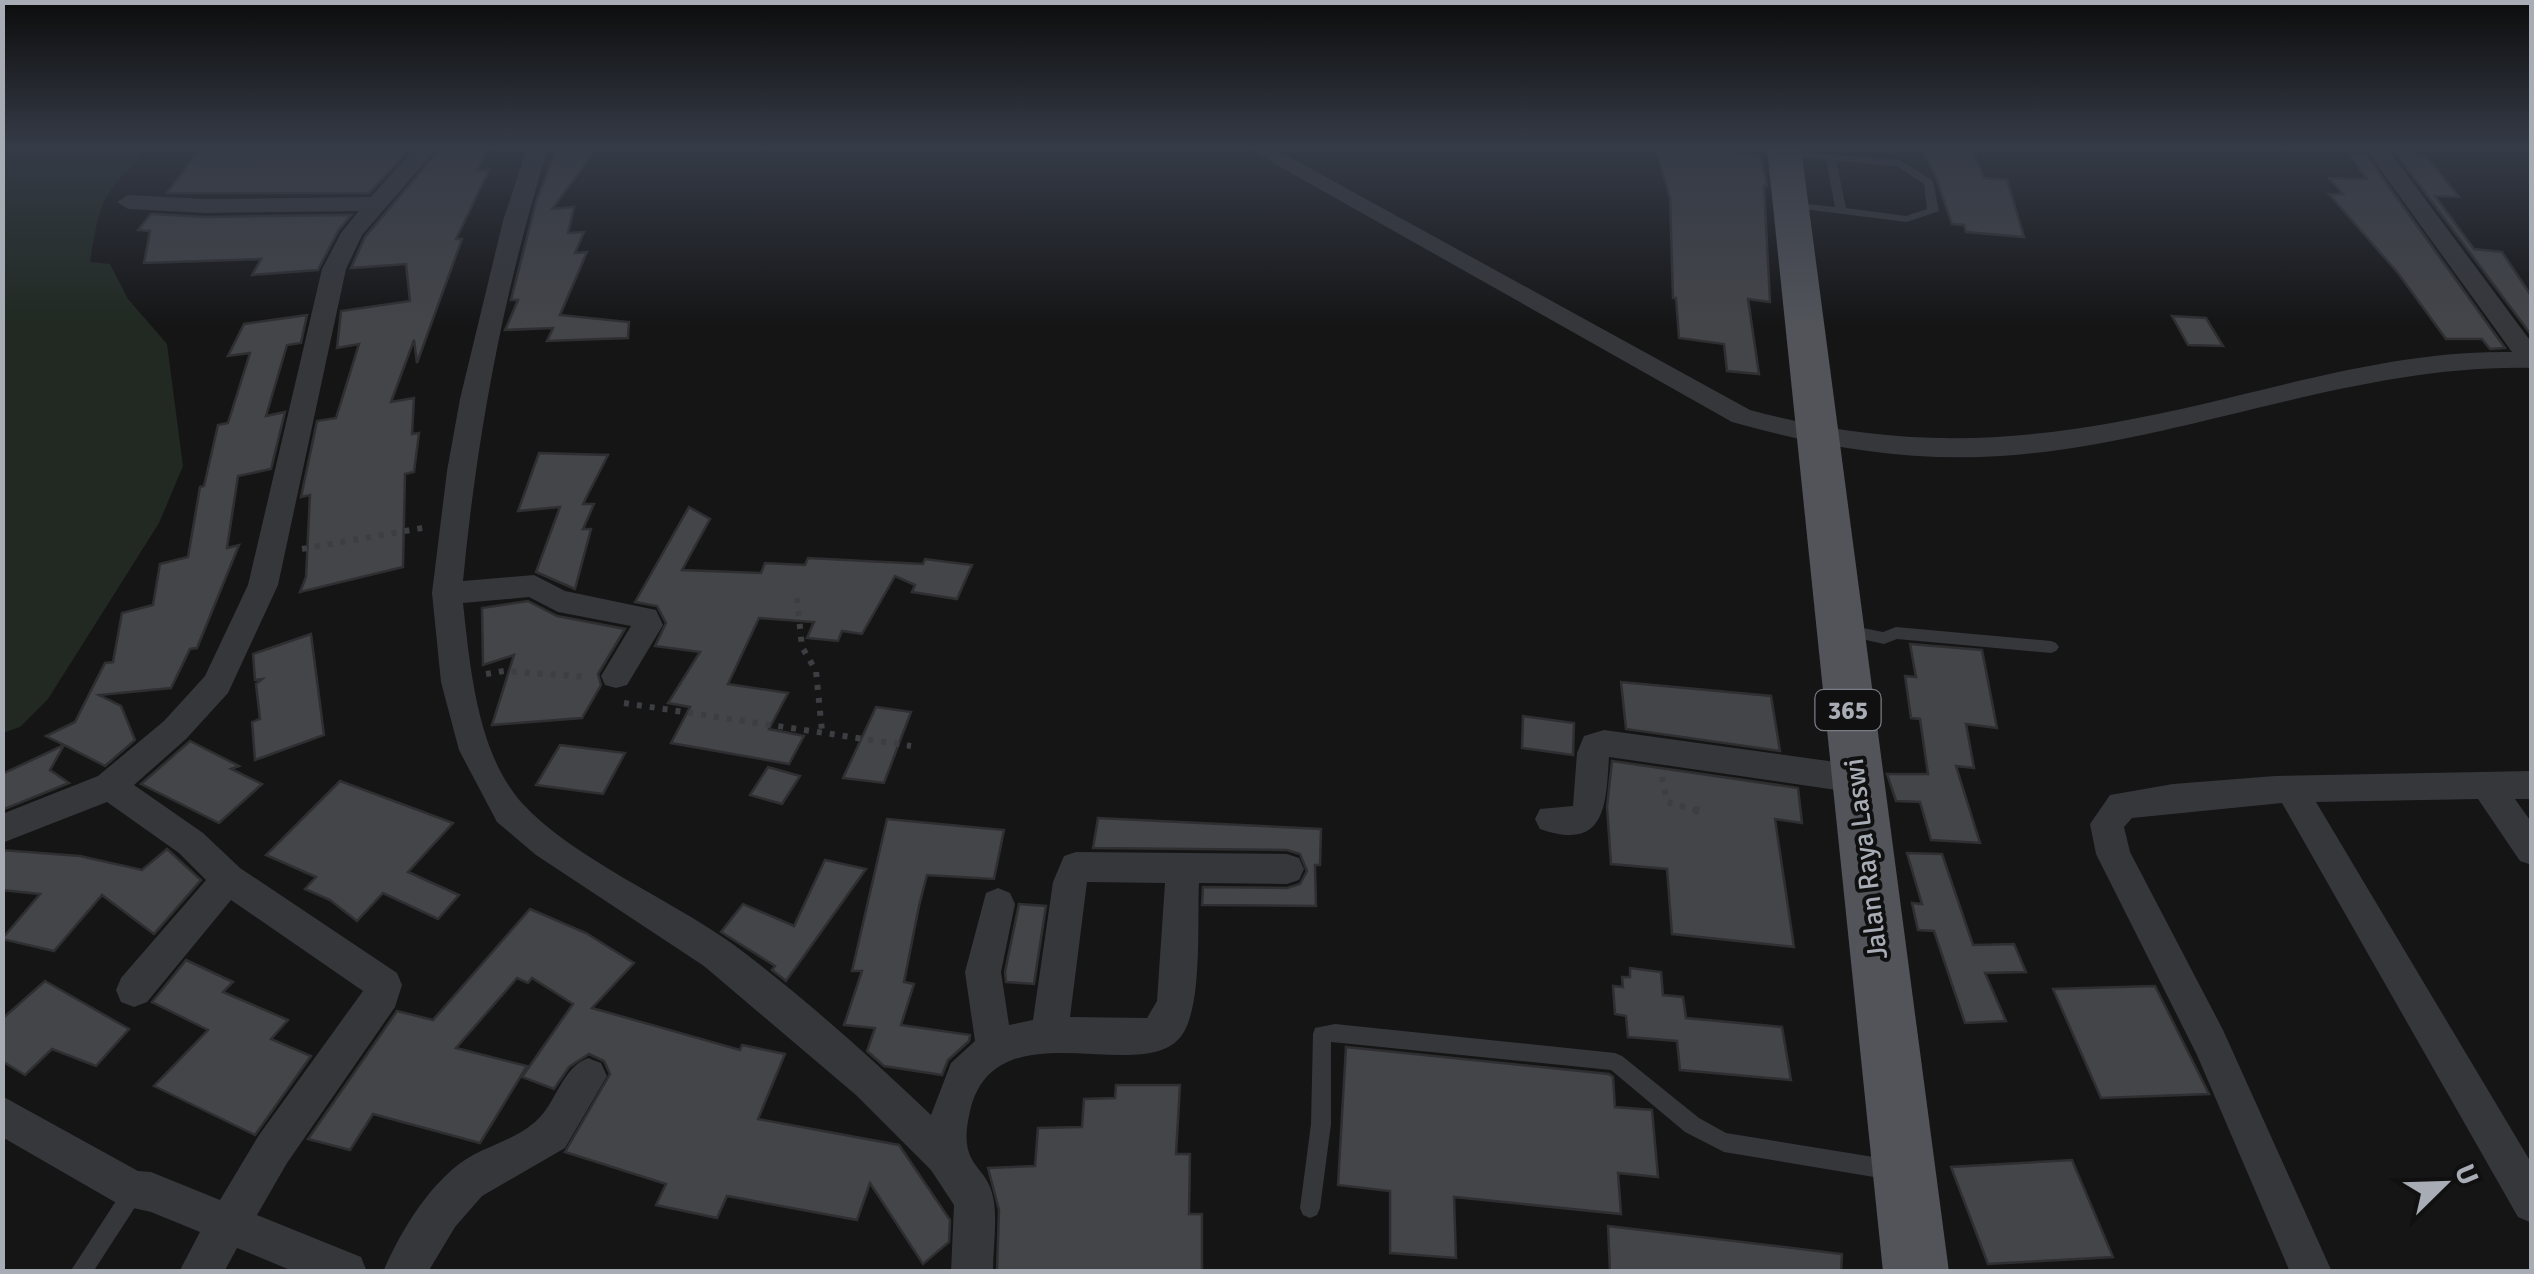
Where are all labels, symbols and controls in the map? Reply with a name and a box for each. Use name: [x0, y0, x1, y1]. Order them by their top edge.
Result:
road number: 365: [1816, 690, 1880, 730]
street label: Jalan Raya Laswi: [1837, 756, 1895, 962]
north arrow: [2394, 1134, 2494, 1234]
text: U: [2447, 1159, 2485, 1190]

